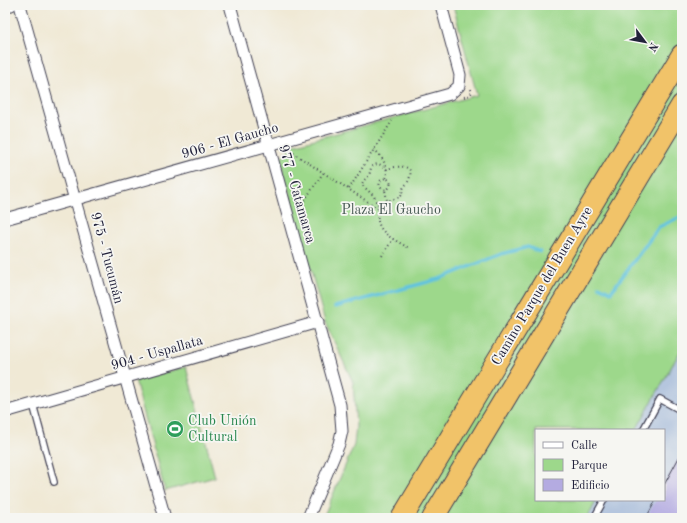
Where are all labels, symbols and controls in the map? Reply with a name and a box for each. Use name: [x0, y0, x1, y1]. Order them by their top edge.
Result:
north arrow: [625, 22, 665, 62]
text: N: [645, 40, 659, 53]
street label: 906 - El Gaucho: [180, 120, 280, 161]
street label: 977 - Catamarca: [276, 143, 318, 245]
park label: Plaza El Gaucho: [341, 203, 441, 217]
street label: Camino Parque del Buen Ayre: [489, 204, 595, 368]
street label: 975 - Tucumán: [88, 211, 126, 306]
street label: 904 - Uspallata: [109, 333, 205, 373]
place label: Club Unión Cultural: [188, 414, 257, 444]
sports icon: Club Unión Cultural: [165, 419, 185, 439]
legend: [535, 429, 665, 501]
text: Calle: [571, 440, 597, 452]
text: Parque: [571, 460, 608, 472]
text: Edificio: [571, 480, 610, 492]

